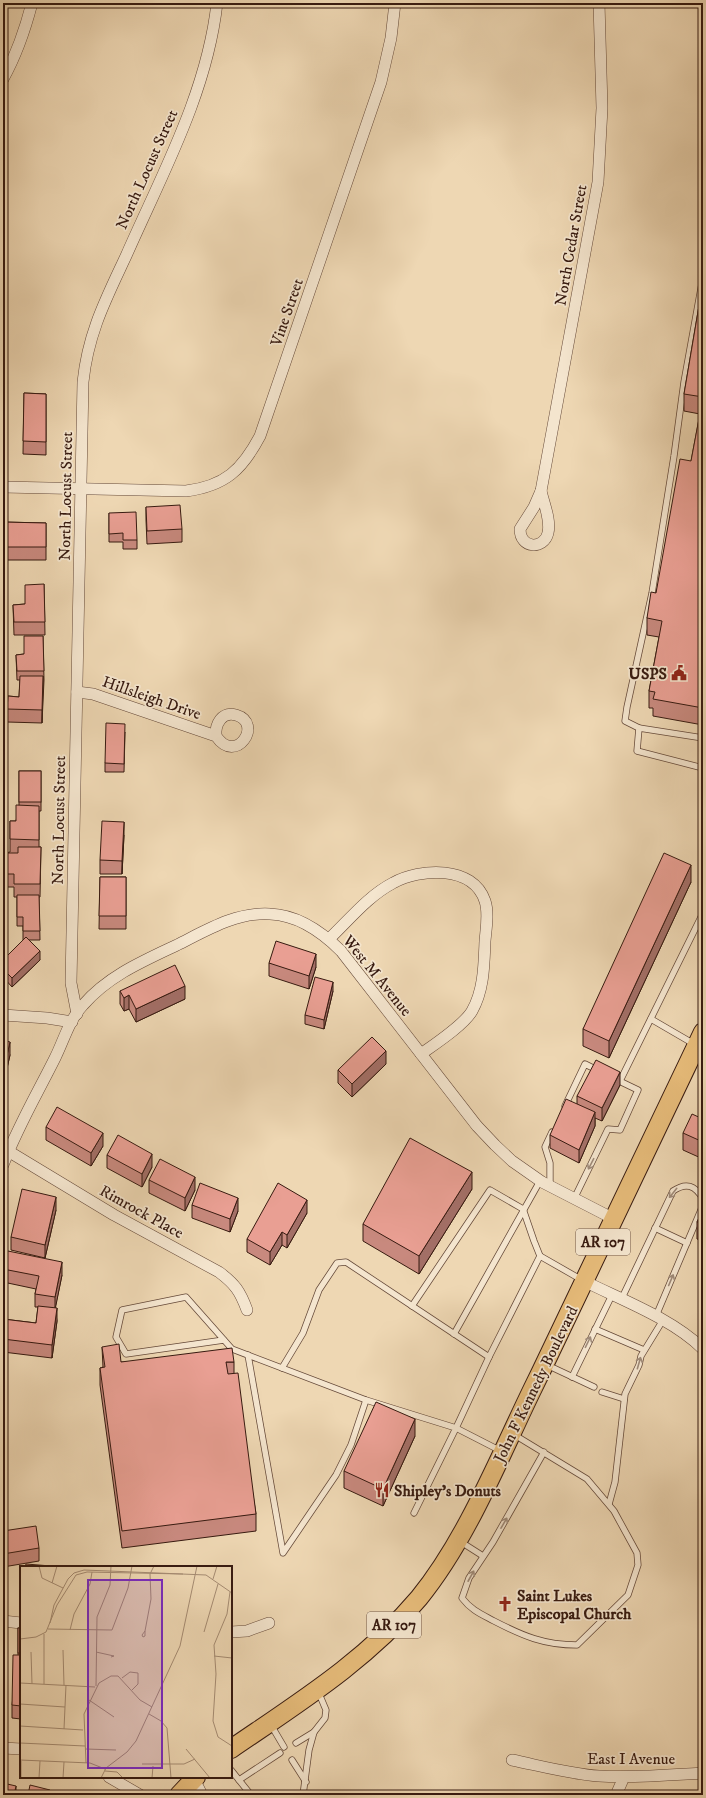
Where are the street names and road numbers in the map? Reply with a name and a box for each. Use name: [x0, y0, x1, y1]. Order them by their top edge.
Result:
street label: North Locust Street: [112, 106, 182, 232]
street label: North Cedar Street: [550, 183, 591, 307]
street label: Vine Street: [266, 276, 308, 350]
street label: North Locust Street: [55, 431, 77, 561]
street label: Hillsleigh Drive: [100, 672, 204, 724]
street label: North Locust Street: [48, 755, 70, 885]
street label: West M Avenue: [338, 930, 416, 1021]
street label: Rimrock Place: [96, 1181, 187, 1243]
road number: AR 107: [576, 1229, 630, 1255]
street label: John F Kennedy Boulevard: [488, 1303, 583, 1468]
road number: AR 107: [367, 1612, 421, 1638]
street label: East I Avenue: [587, 1749, 675, 1769]

